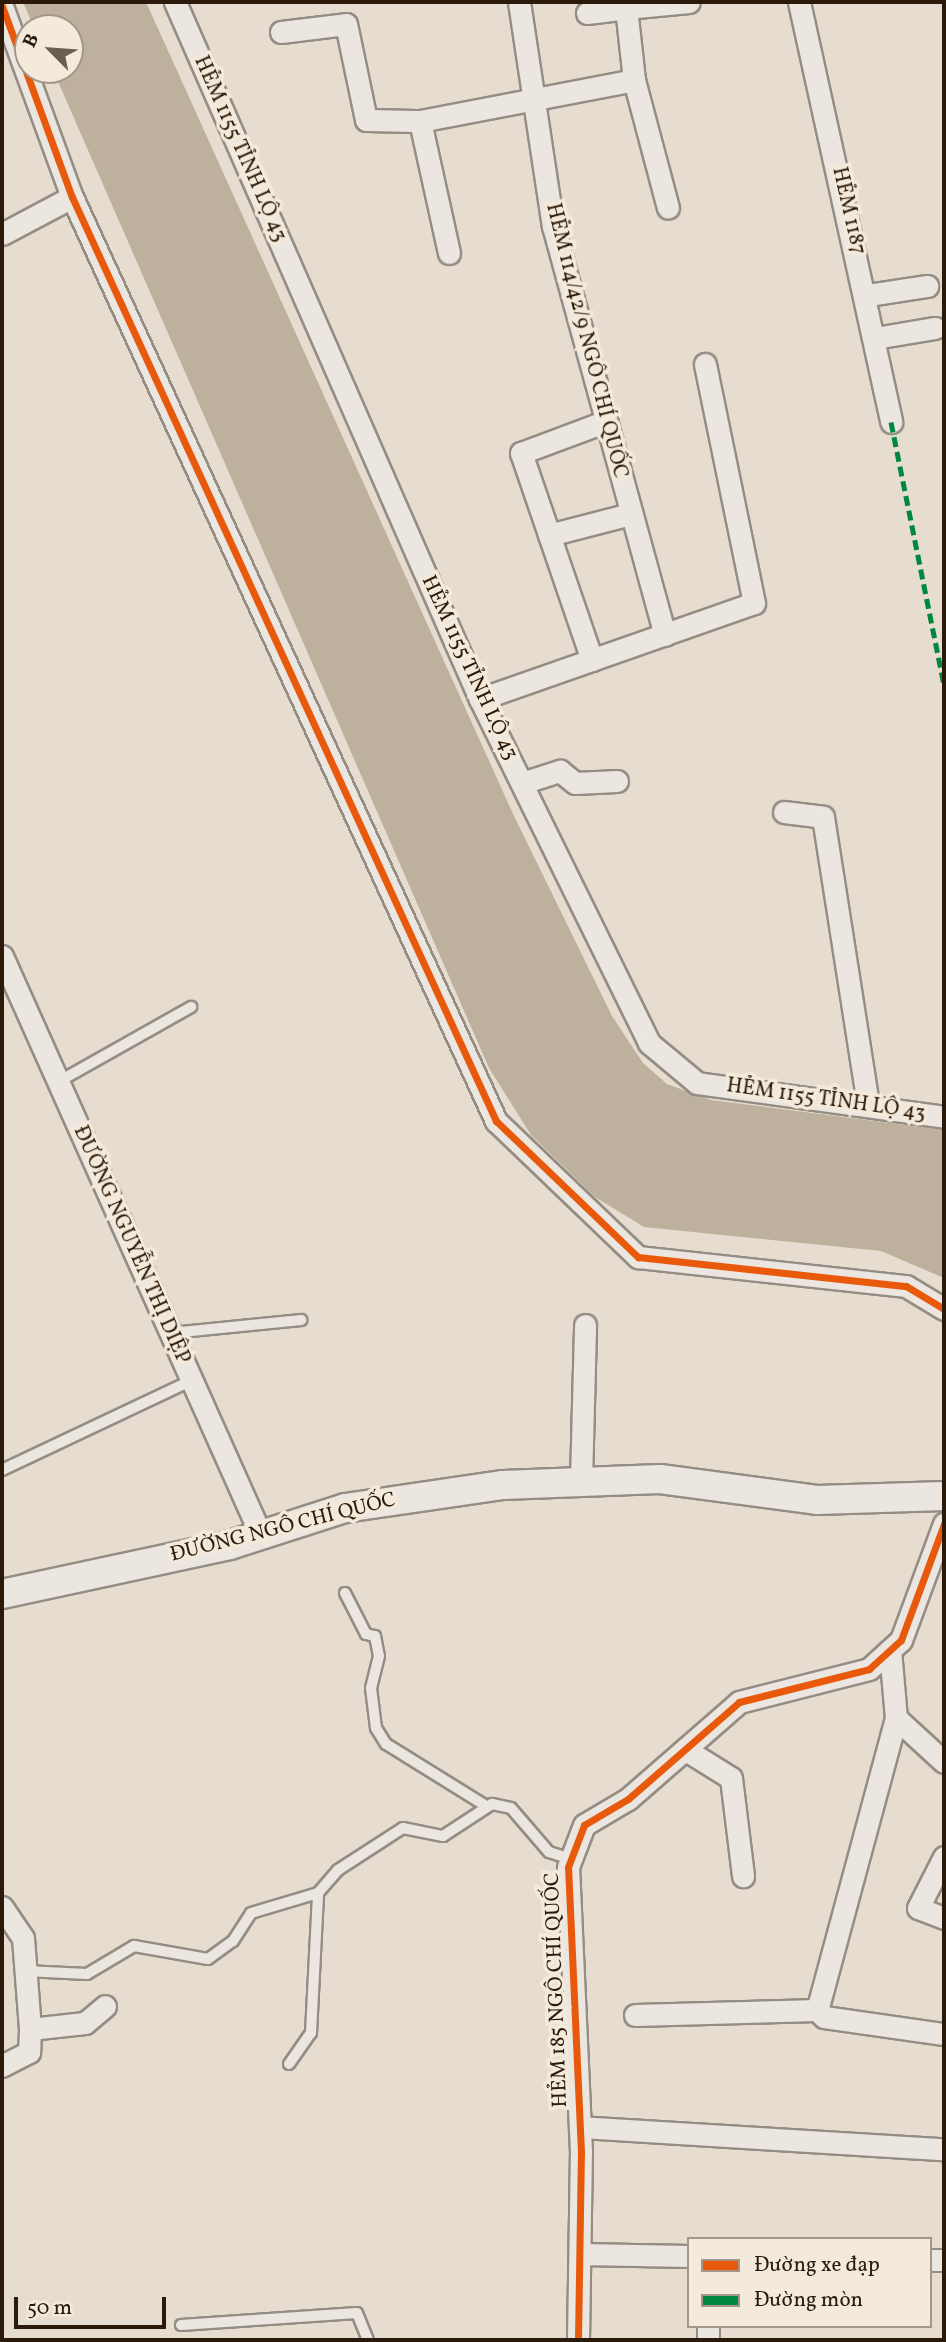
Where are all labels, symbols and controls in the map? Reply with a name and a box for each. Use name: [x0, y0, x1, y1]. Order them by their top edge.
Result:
north arrow: [14, 14, 84, 84]
text: B: [17, 30, 46, 52]
street label: HẺM 1155 TỈNH LỘ 43: [188, 52, 292, 246]
street label: HẺM 1187: [826, 165, 870, 257]
street label: HẺM 114/42/9 NGÔ CHÍ QUỐC: [540, 201, 632, 481]
street label: HẺM 1155 TỈNH LỘ 43: [415, 571, 523, 765]
street label: HẺM 1155 TỈNH LỘ 43: [725, 1074, 927, 1126]
street label: ĐƯỜNG NGUYỄN THỊ DIỆP: [67, 1122, 195, 1368]
street label: ĐƯỜNG NGÔ CHÍ QUỐC: [168, 1488, 398, 1568]
street label: HẺM 185 NGÔ CHÍ QUỐC: [540, 1872, 574, 2108]
legend: [687, 2237, 932, 2328]
text: Đường xe đạp: [754, 2251, 880, 2280]
scale bar: [18, 2282, 170, 2326]
text: Đường mòn: [754, 2286, 863, 2315]
text: 50 m: [27, 2294, 72, 2323]

